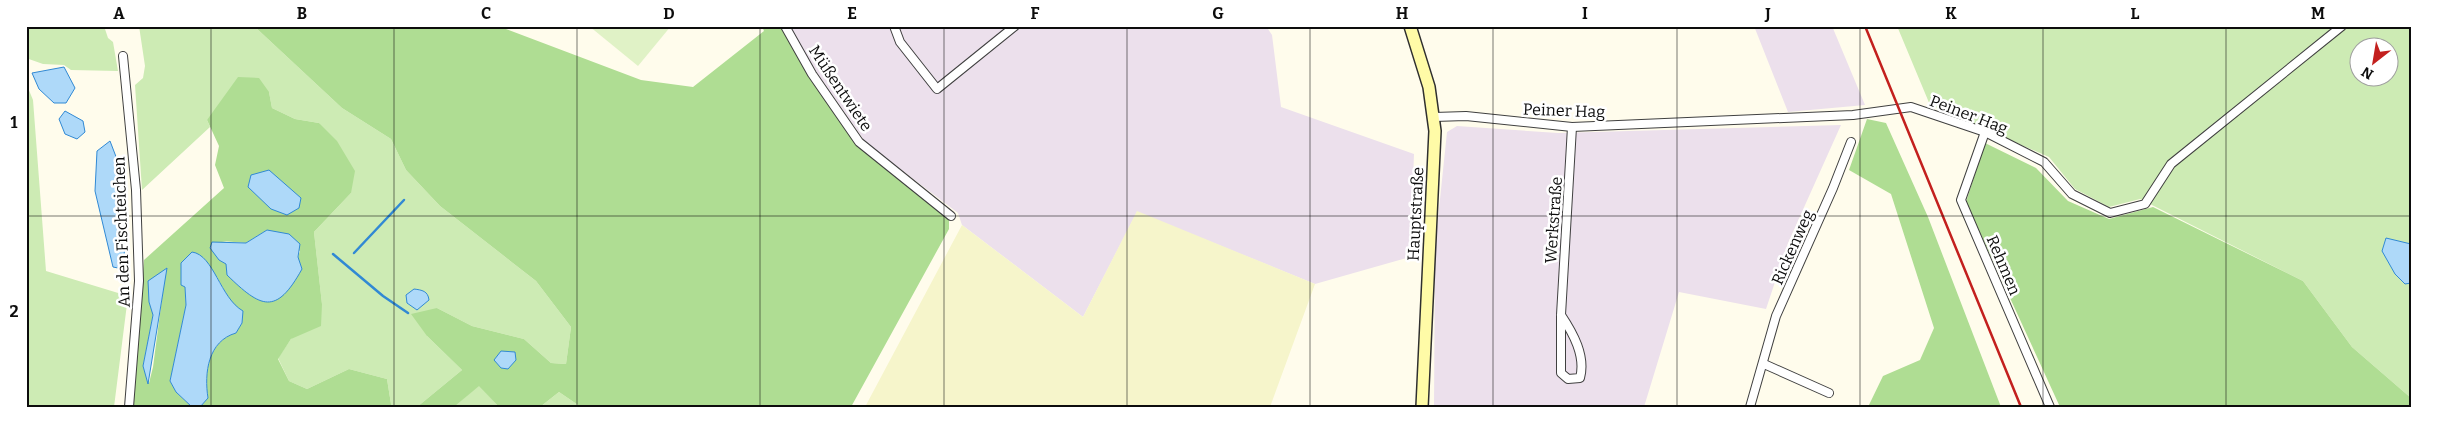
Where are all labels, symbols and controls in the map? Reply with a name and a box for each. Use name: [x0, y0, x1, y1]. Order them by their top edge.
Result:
text: A: [113, 4, 125, 23]
text: B: [297, 4, 307, 23]
text: C: [481, 4, 491, 23]
text: D: [663, 4, 675, 23]
text: E: [847, 4, 857, 23]
text: F: [1031, 4, 1040, 23]
text: G: [1212, 4, 1224, 23]
text: H: [1396, 4, 1409, 23]
text: I: [1582, 4, 1588, 23]
text: J: [1764, 4, 1771, 23]
text: K: [1945, 4, 1957, 23]
text: L: [2131, 4, 2140, 23]
text: M: [2311, 4, 2325, 23]
north arrow: [2350, 38, 2400, 88]
street label: Müßentwiete: [805, 42, 876, 135]
text: N: [2358, 63, 2377, 83]
street label: Peiner Hag: [1927, 91, 2011, 138]
street label: Peiner Hag: [1523, 100, 1605, 121]
text: 1: [11, 113, 18, 132]
street label: An den Fischteichen: [109, 156, 134, 308]
street label: Hauptstraße: [1404, 167, 1427, 261]
street label: Werkstraße: [1541, 176, 1566, 264]
street label: Rickenweg: [1767, 207, 1817, 288]
street label: Rehmen: [1982, 232, 2025, 298]
text: 2: [9, 302, 19, 321]

